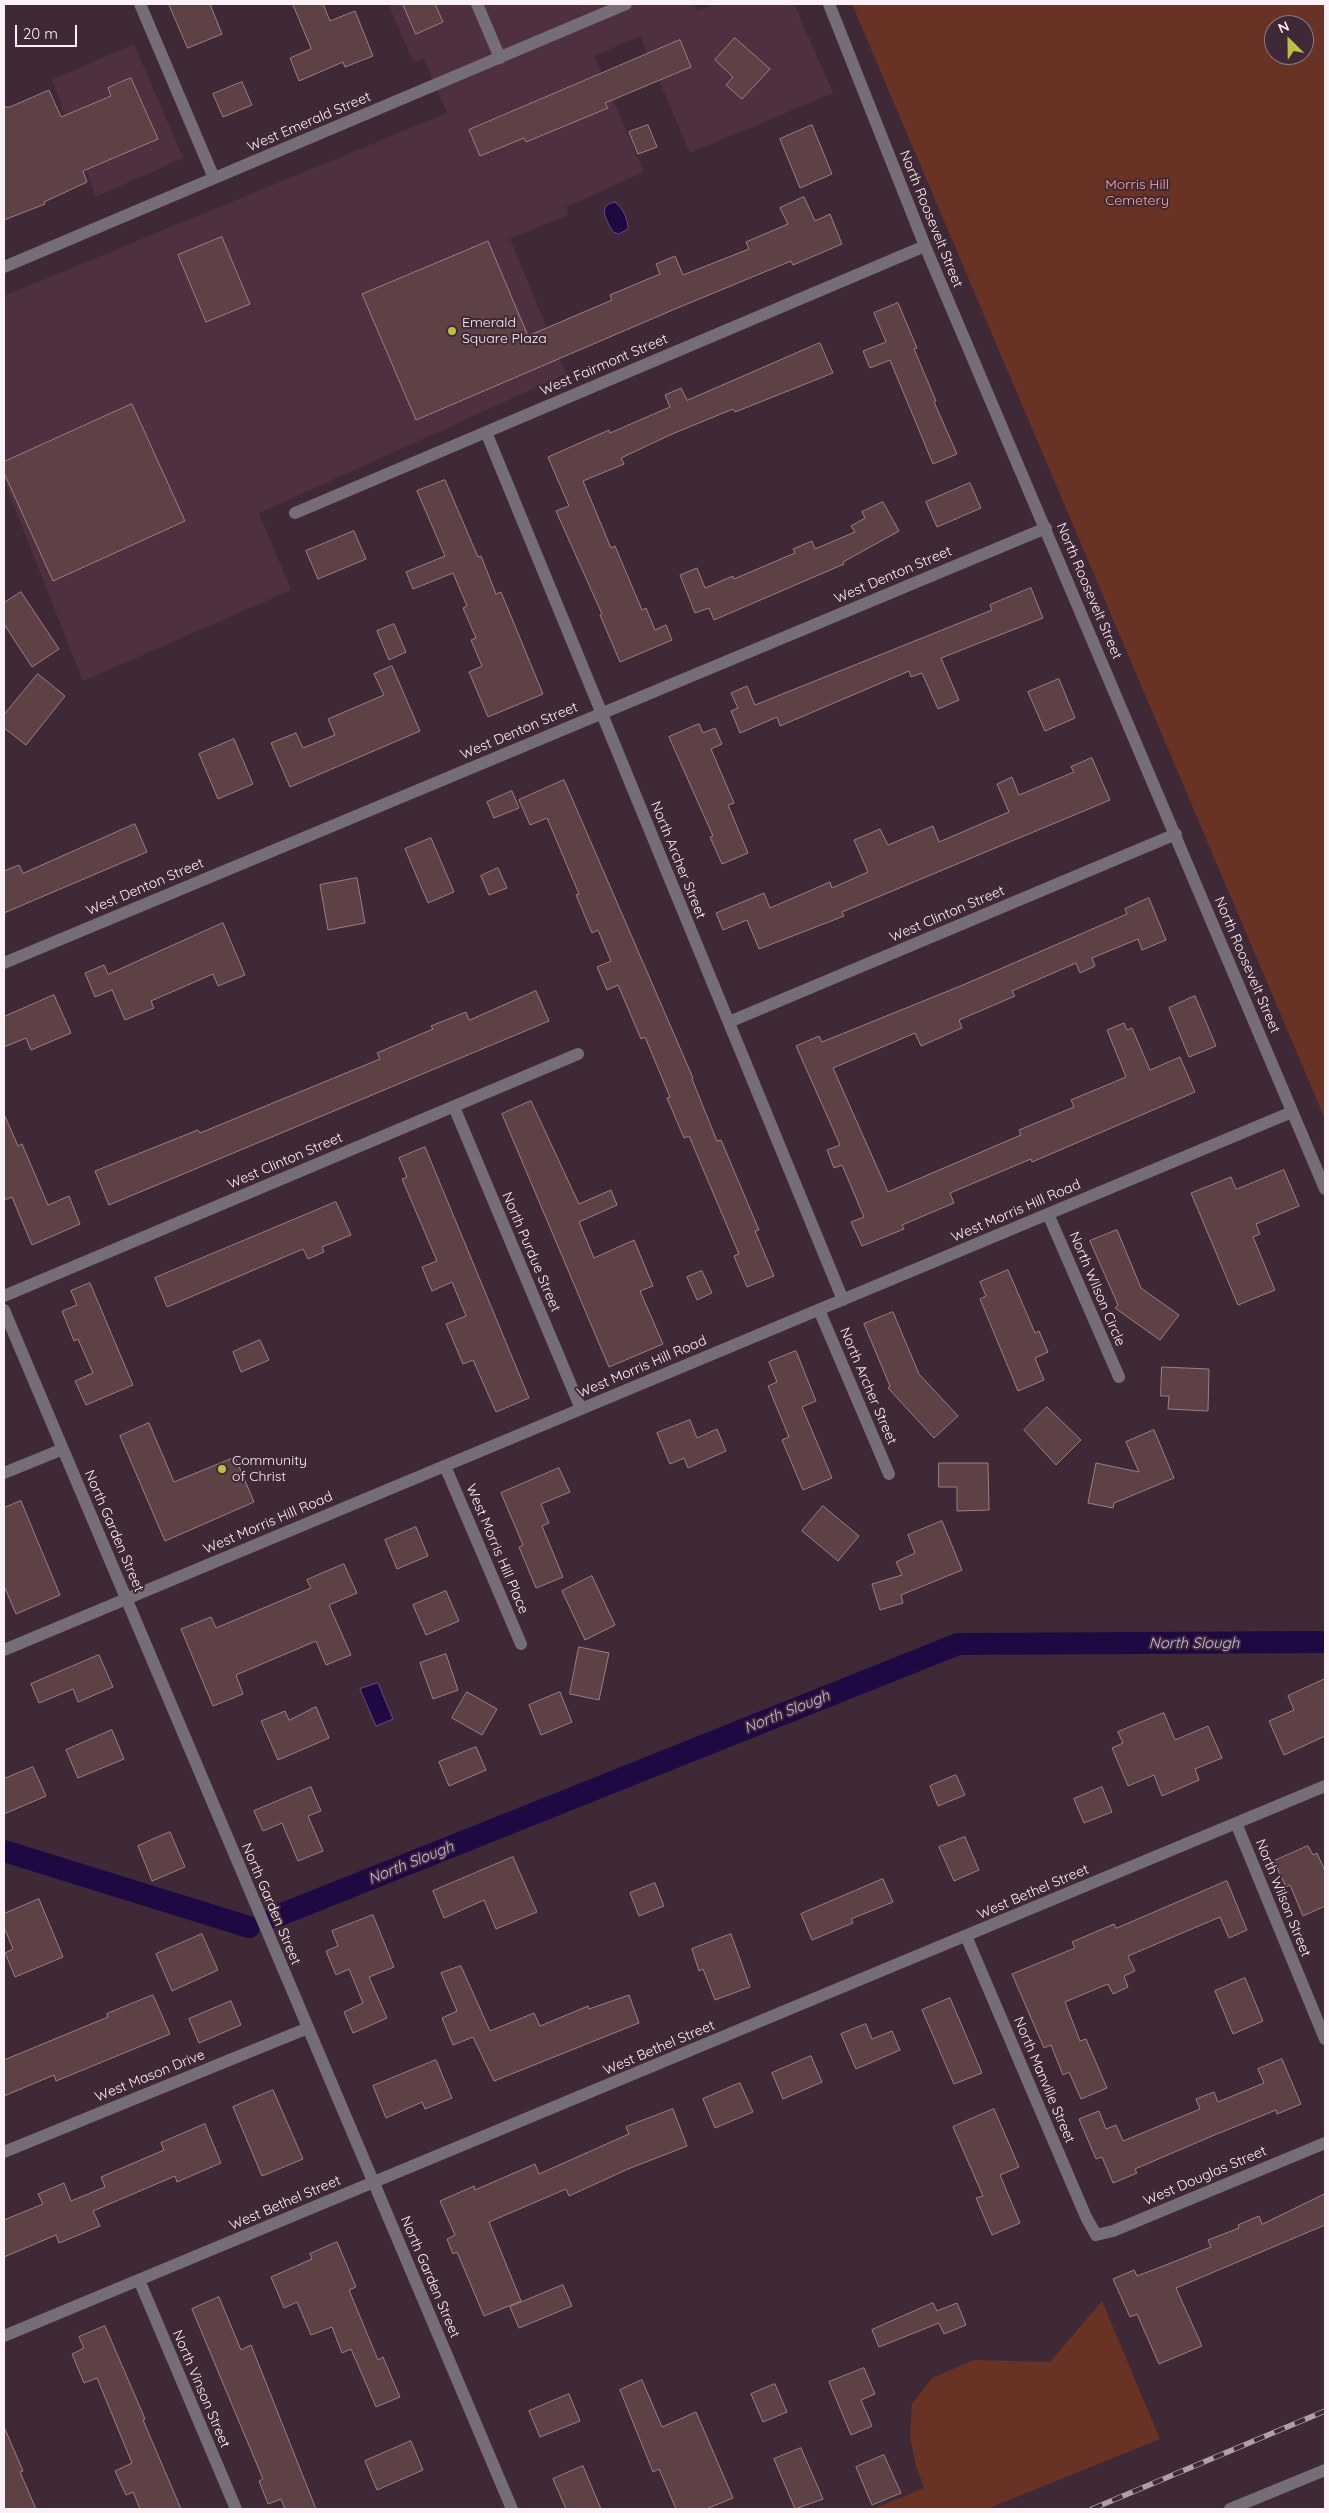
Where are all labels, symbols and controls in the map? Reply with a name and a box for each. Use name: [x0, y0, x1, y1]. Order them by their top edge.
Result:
scale bar: [18, 15, 80, 47]
north arrow: [1264, 15, 1314, 65]
text: N: [1275, 17, 1292, 37]
text: 20 m: [23, 24, 58, 43]
street label: West Emerald Street: [245, 88, 373, 156]
street label: North Roosevelt Street: [896, 148, 966, 290]
park label: Morris Hill Cemetery: [1105, 177, 1169, 210]
place label: Emerald Square Plaza: [462, 315, 547, 348]
marker: Emerald Square Plaza: [446, 325, 458, 337]
street label: West Fairmont Street: [538, 330, 670, 400]
street label: North Roosevelt Street: [1053, 520, 1125, 662]
street label: West Denton Street: [832, 543, 954, 607]
street label: West Denton Street: [458, 699, 580, 763]
street label: North Archer Street: [647, 799, 709, 921]
street label: West Denton Street: [84, 855, 206, 919]
street label: West Clinton Street: [887, 882, 1007, 946]
street label: North Roosevelt Street: [1211, 894, 1283, 1036]
street label: West Clinton Street: [225, 1129, 345, 1193]
street label: West Morris Hill Road: [949, 1176, 1083, 1246]
street label: North Purdue Street: [498, 1190, 564, 1314]
street label: North Wilson Circle: [1065, 1229, 1129, 1349]
street label: North Archer Street: [836, 1325, 900, 1447]
street label: West Morris Hill Road: [575, 1332, 709, 1402]
place label: Community of Christ: [232, 1453, 307, 1485]
marker: Community of Christ: [216, 1463, 228, 1475]
street label: North Garden Street: [81, 1468, 147, 1594]
street label: West Morris Hill Place: [462, 1482, 532, 1616]
street label: West Morris Hill Road: [201, 1488, 335, 1558]
water label: North Slough: [1149, 1634, 1239, 1652]
water label: North Slough: [742, 1687, 832, 1737]
street label: North Wilson Street: [1252, 1837, 1314, 1959]
water label: North Slough: [366, 1838, 456, 1888]
street label: North Garden Street: [238, 1841, 304, 1967]
street label: West Bethel Street: [975, 1861, 1091, 1923]
street label: North Manville Street: [1010, 2014, 1078, 2146]
street label: West Bethel Street: [601, 2017, 717, 2079]
street label: West Mason Drive: [93, 2046, 207, 2106]
street label: West Douglas Street: [1141, 2142, 1269, 2210]
street label: West Bethel Street: [227, 2172, 343, 2234]
street label: North Garden Street: [397, 2214, 463, 2340]
street label: North Vinson Street: [169, 2328, 233, 2450]

